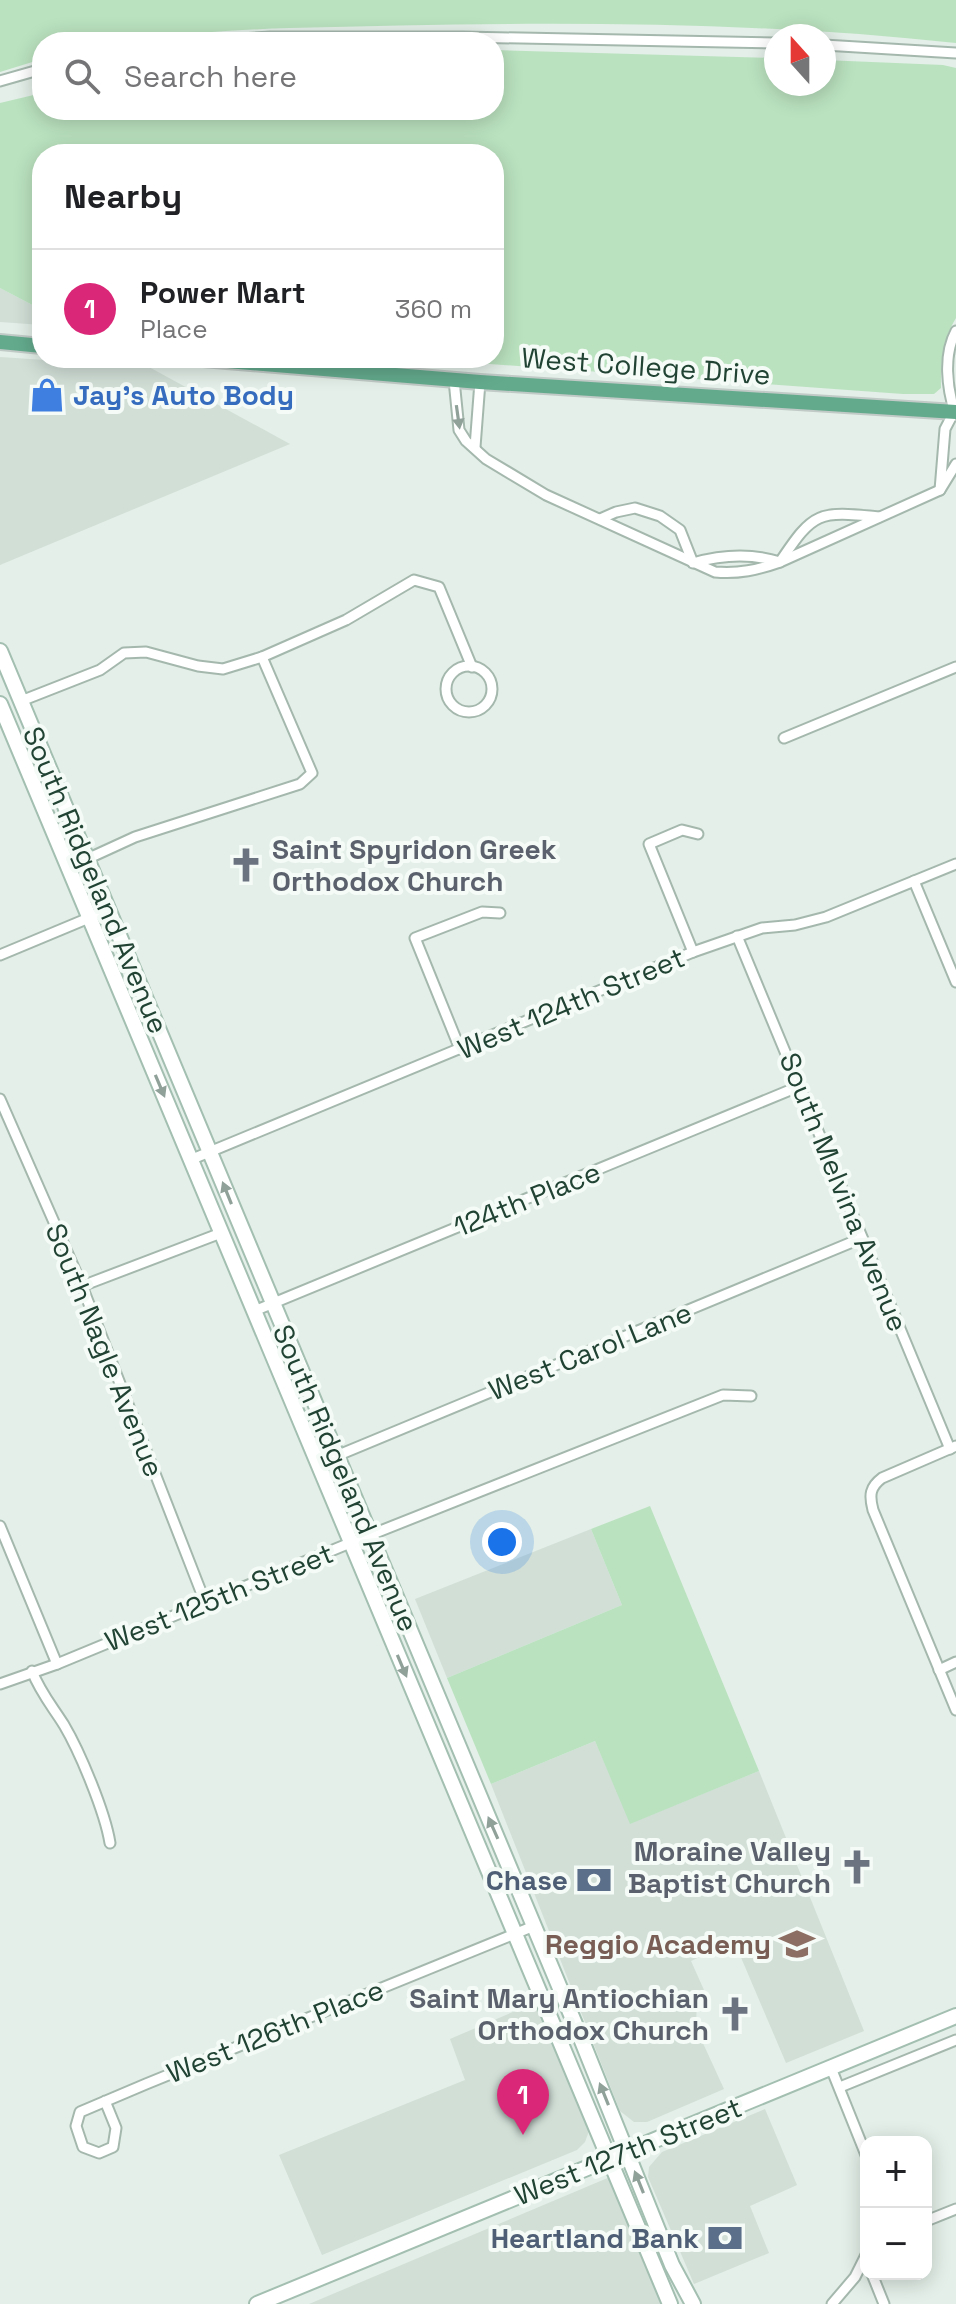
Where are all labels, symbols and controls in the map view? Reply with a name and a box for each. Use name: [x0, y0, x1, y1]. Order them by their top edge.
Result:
north arrow: [764, 24, 836, 96]
search box: [32, 32, 504, 120]
icon: search: [60, 54, 104, 98]
text: Search here: [124, 57, 297, 96]
text: Nearby: [64, 175, 182, 218]
text: Power Mart: [140, 273, 306, 312]
text: 1: [84, 292, 96, 326]
text: 360 m: [395, 292, 472, 326]
text: Place: [140, 312, 208, 346]
street label: West College Drive: [520, 339, 772, 393]
shop icon: Jay's Auto Body: [28, 376, 66, 414]
place label: Jay's Auto Body: [73, 377, 294, 413]
one-way arrow: [451, 405, 464, 430]
street label: South Ridgeland Avenue: [15, 721, 177, 1039]
place label: Saint Spyridon Greek Orthodox Church: [272, 831, 557, 899]
church icon: Saint Spyridon Greek Orthodox Church: [227, 846, 265, 884]
street label: West 124th Street: [452, 939, 690, 1067]
street label: South Melvina Avenue: [772, 1047, 916, 1337]
one-way arrow: [153, 1075, 166, 1098]
street label: 124th Place: [448, 1153, 606, 1245]
one-way arrow: [221, 1181, 234, 1205]
street label: South Nagle Avenue: [38, 1218, 172, 1482]
street label: West Carol Lane: [483, 1294, 697, 1408]
street label: South Ridgeland Avenue: [265, 1319, 427, 1637]
your location: [482, 1522, 522, 1562]
street label: West 125th Street: [99, 1535, 339, 1659]
one-way arrow: [396, 1654, 409, 1678]
one-way arrow: [486, 1816, 499, 1840]
place label: Moraine Valley Baptist Church: [628, 1833, 831, 1901]
church icon: Moraine Valley Baptist Church: [838, 1848, 876, 1886]
bank icon: Chase: [575, 1861, 613, 1899]
place label: Chase: [486, 1862, 568, 1898]
school or university icon: Reggio Academy: [778, 1925, 816, 1963]
place label: Reggio Academy: [545, 1926, 771, 1962]
street label: West 126th Place: [161, 1971, 389, 2091]
place label: Saint Mary Antiochian Orthodox Church: [409, 1980, 709, 2048]
church icon: Saint Mary Antiochian Orthodox Church: [716, 1995, 754, 2033]
pin: 1: [497, 2069, 549, 2135]
one-way arrow: [597, 2082, 610, 2106]
street label: West 127th Street: [509, 2090, 747, 2212]
map controls: [860, 2136, 932, 2280]
button: +: [860, 2136, 932, 2208]
one-way arrow: [633, 2170, 646, 2194]
button: −: [860, 2208, 932, 2280]
bank icon: Heartland Bank: [706, 2219, 744, 2257]
place label: Heartland Bank: [491, 2220, 699, 2256]

